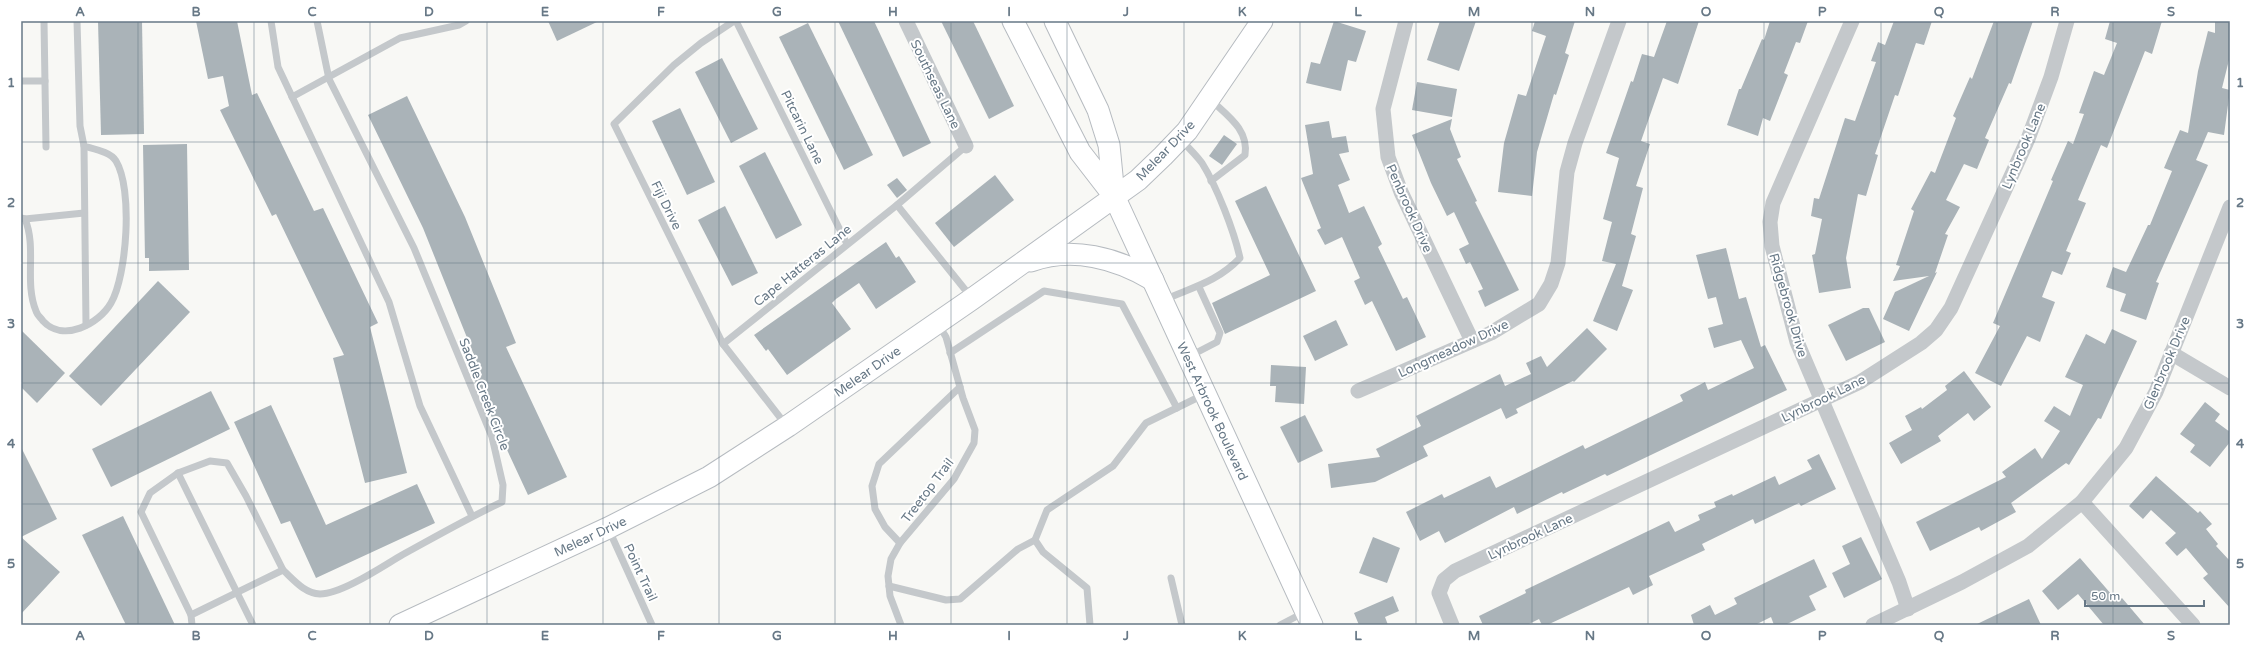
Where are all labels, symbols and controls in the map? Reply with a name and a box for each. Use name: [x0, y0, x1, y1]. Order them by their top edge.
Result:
text: A: [75, 4, 85, 20]
text: B: [191, 4, 201, 20]
text: C: [307, 4, 317, 20]
text: D: [424, 4, 434, 20]
text: E: [541, 4, 549, 20]
text: F: [657, 4, 665, 20]
text: G: [772, 4, 782, 20]
text: H: [888, 4, 898, 20]
text: I: [1007, 4, 1011, 20]
text: J: [1122, 4, 1129, 20]
text: K: [1238, 4, 1247, 20]
text: L: [1354, 4, 1362, 20]
text: M: [1468, 4, 1480, 20]
text: N: [1585, 4, 1595, 20]
text: O: [1701, 4, 1712, 20]
text: P: [1818, 4, 1827, 20]
text: Q: [1934, 4, 1945, 20]
text: R: [2050, 4, 2060, 20]
text: S: [2167, 4, 2175, 20]
street label: Southseas Lane: [907, 37, 964, 132]
text: 1: [7, 75, 15, 91]
text: 1: [2236, 75, 2244, 91]
street label: Pitcarin Lane: [777, 88, 827, 167]
street label: Lynbrook Lane: [1999, 101, 2049, 192]
street label: Melear Drive: [1133, 117, 1199, 184]
street label: Penbrook Drive: [1382, 162, 1436, 255]
street label: Fiji Drive: [647, 178, 685, 233]
text: 2: [7, 195, 15, 211]
text: 2: [2236, 195, 2244, 211]
street label: Cape Hatteras Lane: [750, 221, 855, 310]
street label: Ridgebrook Drive: [1766, 251, 1811, 359]
street label: Glenbrook Drive: [2140, 314, 2194, 412]
text: 3: [7, 316, 15, 332]
street label: Longmeadow Drive: [1396, 316, 1511, 381]
text: 3: [2236, 316, 2244, 332]
street label: Saddle Creek Circle: [455, 336, 513, 453]
street label: West Arbrook Boulevard: [1173, 340, 1251, 483]
street label: Melear Drive: [831, 343, 904, 401]
street label: Lynbrook Lane: [1779, 372, 1868, 426]
text: 4: [7, 436, 16, 452]
text: 4: [2236, 436, 2245, 452]
street label: Treetop Trail: [898, 455, 957, 526]
street label: Lynbrook Lane: [1485, 510, 1575, 564]
street label: Melear Drive: [552, 513, 629, 561]
street label: Point Trail: [620, 541, 660, 604]
text: 5: [7, 556, 15, 572]
text: 5: [2236, 556, 2244, 572]
scale bar: [2085, 582, 2204, 608]
text: 50 m: [2091, 589, 2120, 603]
text: A: [75, 628, 85, 644]
text: B: [191, 628, 201, 644]
text: C: [307, 628, 317, 644]
text: D: [424, 628, 434, 644]
text: E: [541, 628, 549, 644]
text: F: [657, 628, 665, 644]
text: G: [772, 628, 782, 644]
text: H: [888, 628, 898, 644]
text: I: [1007, 628, 1011, 644]
text: J: [1122, 628, 1129, 644]
text: K: [1238, 628, 1247, 644]
text: L: [1354, 628, 1362, 644]
text: M: [1468, 628, 1480, 644]
text: N: [1585, 628, 1595, 644]
text: O: [1701, 628, 1712, 644]
text: P: [1818, 628, 1827, 644]
text: Q: [1934, 628, 1945, 644]
text: R: [2050, 628, 2060, 644]
text: S: [2167, 628, 2175, 644]

